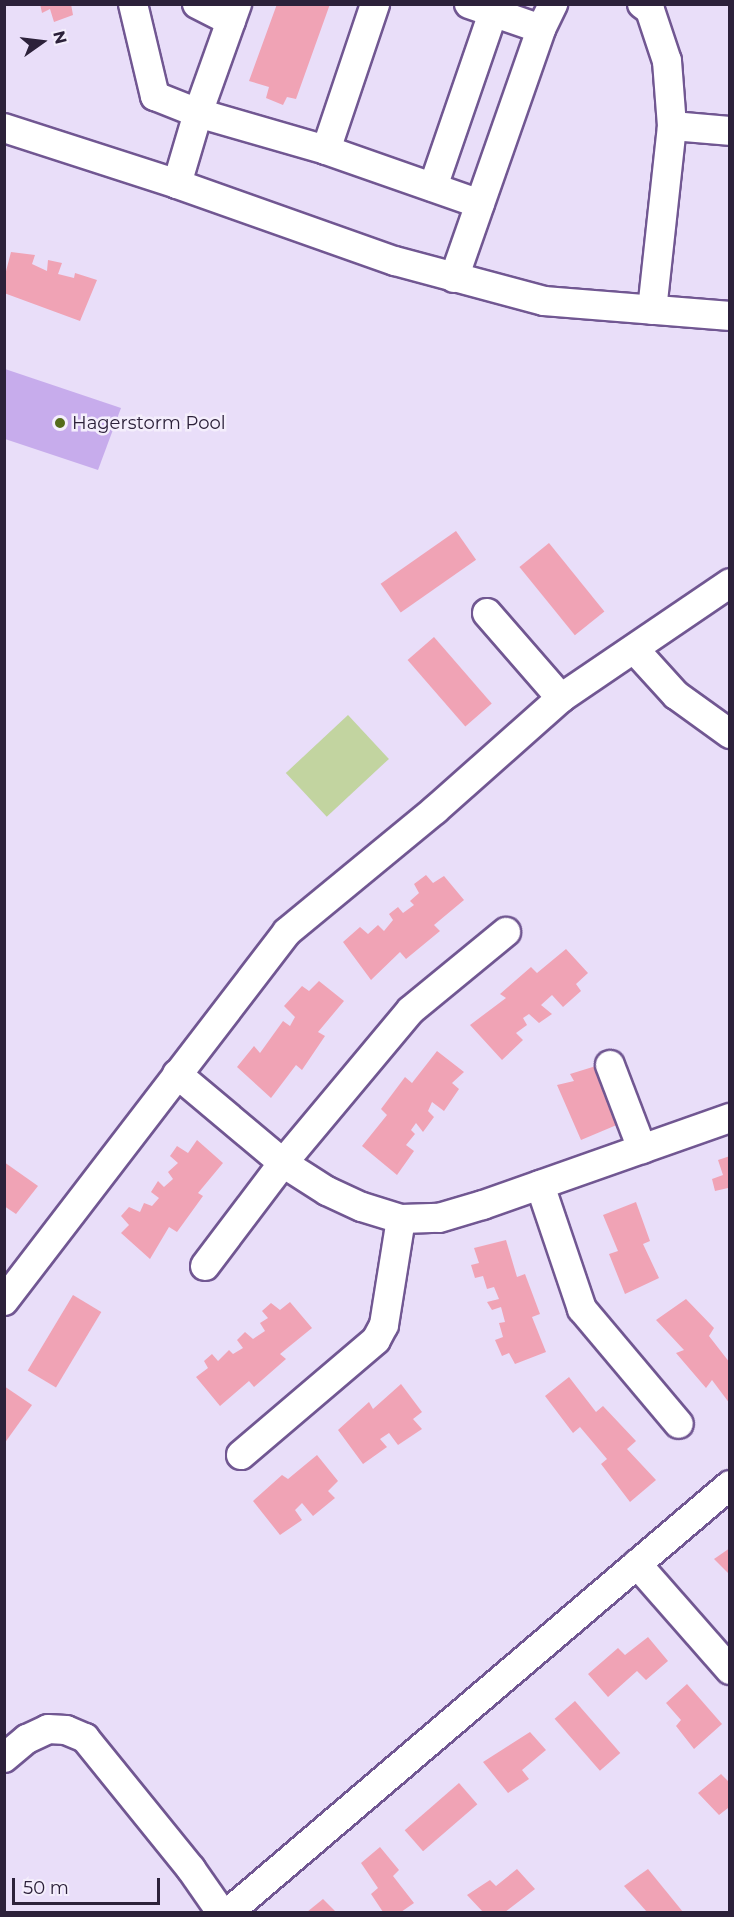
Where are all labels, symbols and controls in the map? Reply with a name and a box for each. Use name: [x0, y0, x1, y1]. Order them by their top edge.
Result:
north arrow: [12, 12, 72, 72]
text: N: [49, 29, 71, 46]
place label: Hagerstorm Pool: [72, 412, 226, 434]
marker: Hagerstorm Pool: [53, 416, 67, 430]
scale bar: [15, 1866, 164, 1904]
text: 50 m: [23, 1877, 69, 1899]

